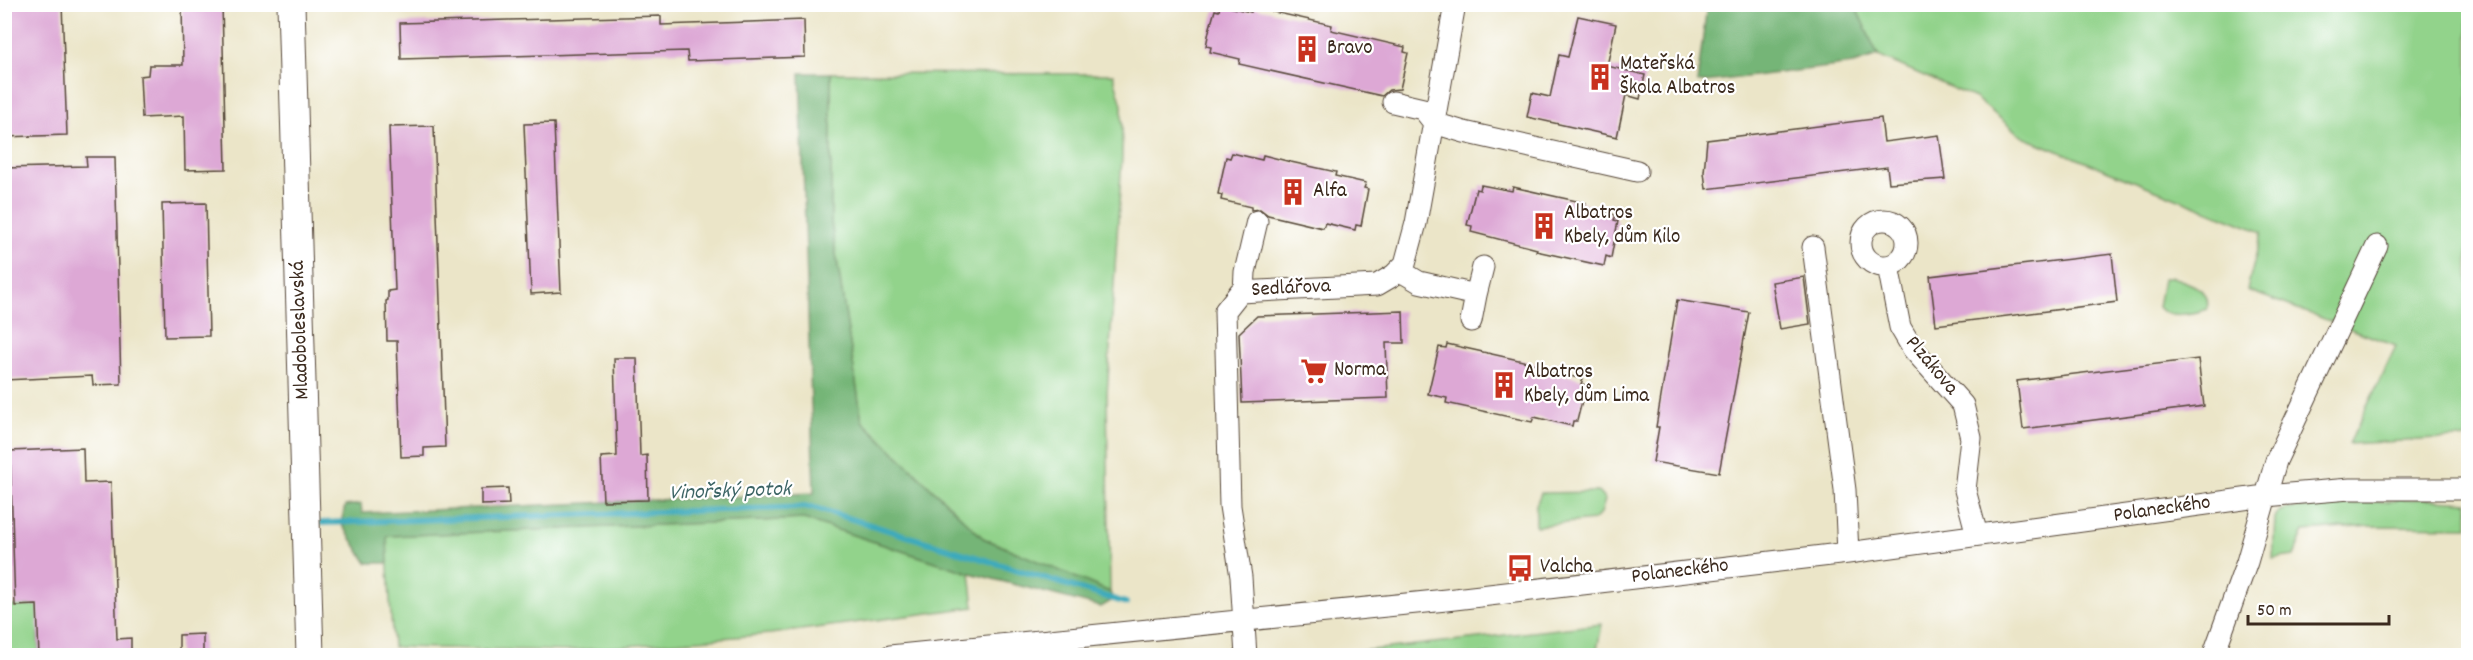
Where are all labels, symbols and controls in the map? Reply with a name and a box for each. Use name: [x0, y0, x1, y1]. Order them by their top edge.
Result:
building icon: Bravo: [1292, 34, 1322, 64]
place label: Bravo: [1327, 34, 1373, 64]
place label: Mateřská Škola Albatros: [1620, 50, 1735, 104]
building icon: Mateřská Škola Albatros: [1585, 62, 1615, 92]
building icon: Alfa: [1278, 177, 1308, 207]
place label: Alfa: [1313, 177, 1348, 207]
place label: Albatros Kbely, dům Kilo: [1564, 199, 1680, 253]
building icon: Albatros Kbely, dům Kilo: [1529, 211, 1559, 241]
street label: Mladoboleslavská: [284, 259, 318, 400]
street label: Sedlářova: [1251, 272, 1333, 306]
street label: Plzákova: [1897, 330, 1966, 403]
supermarket icon: Norma: [1299, 356, 1329, 386]
place label: Norma: [1334, 356, 1387, 386]
place label: Albatros Kbely, dům Lima: [1524, 358, 1650, 412]
building icon: Albatros Kbely, dům Lima: [1489, 370, 1519, 400]
water label: Vinořský potok: [669, 474, 793, 510]
street label: Polaneckého: [2112, 488, 2212, 532]
street label: Polaneckého: [1630, 551, 1730, 593]
bus stop icon: Valcha: [1505, 553, 1535, 583]
place label: Valcha: [1540, 553, 1594, 583]
scale bar: [2248, 588, 2389, 626]
text: 50 m: [2257, 599, 2292, 624]

